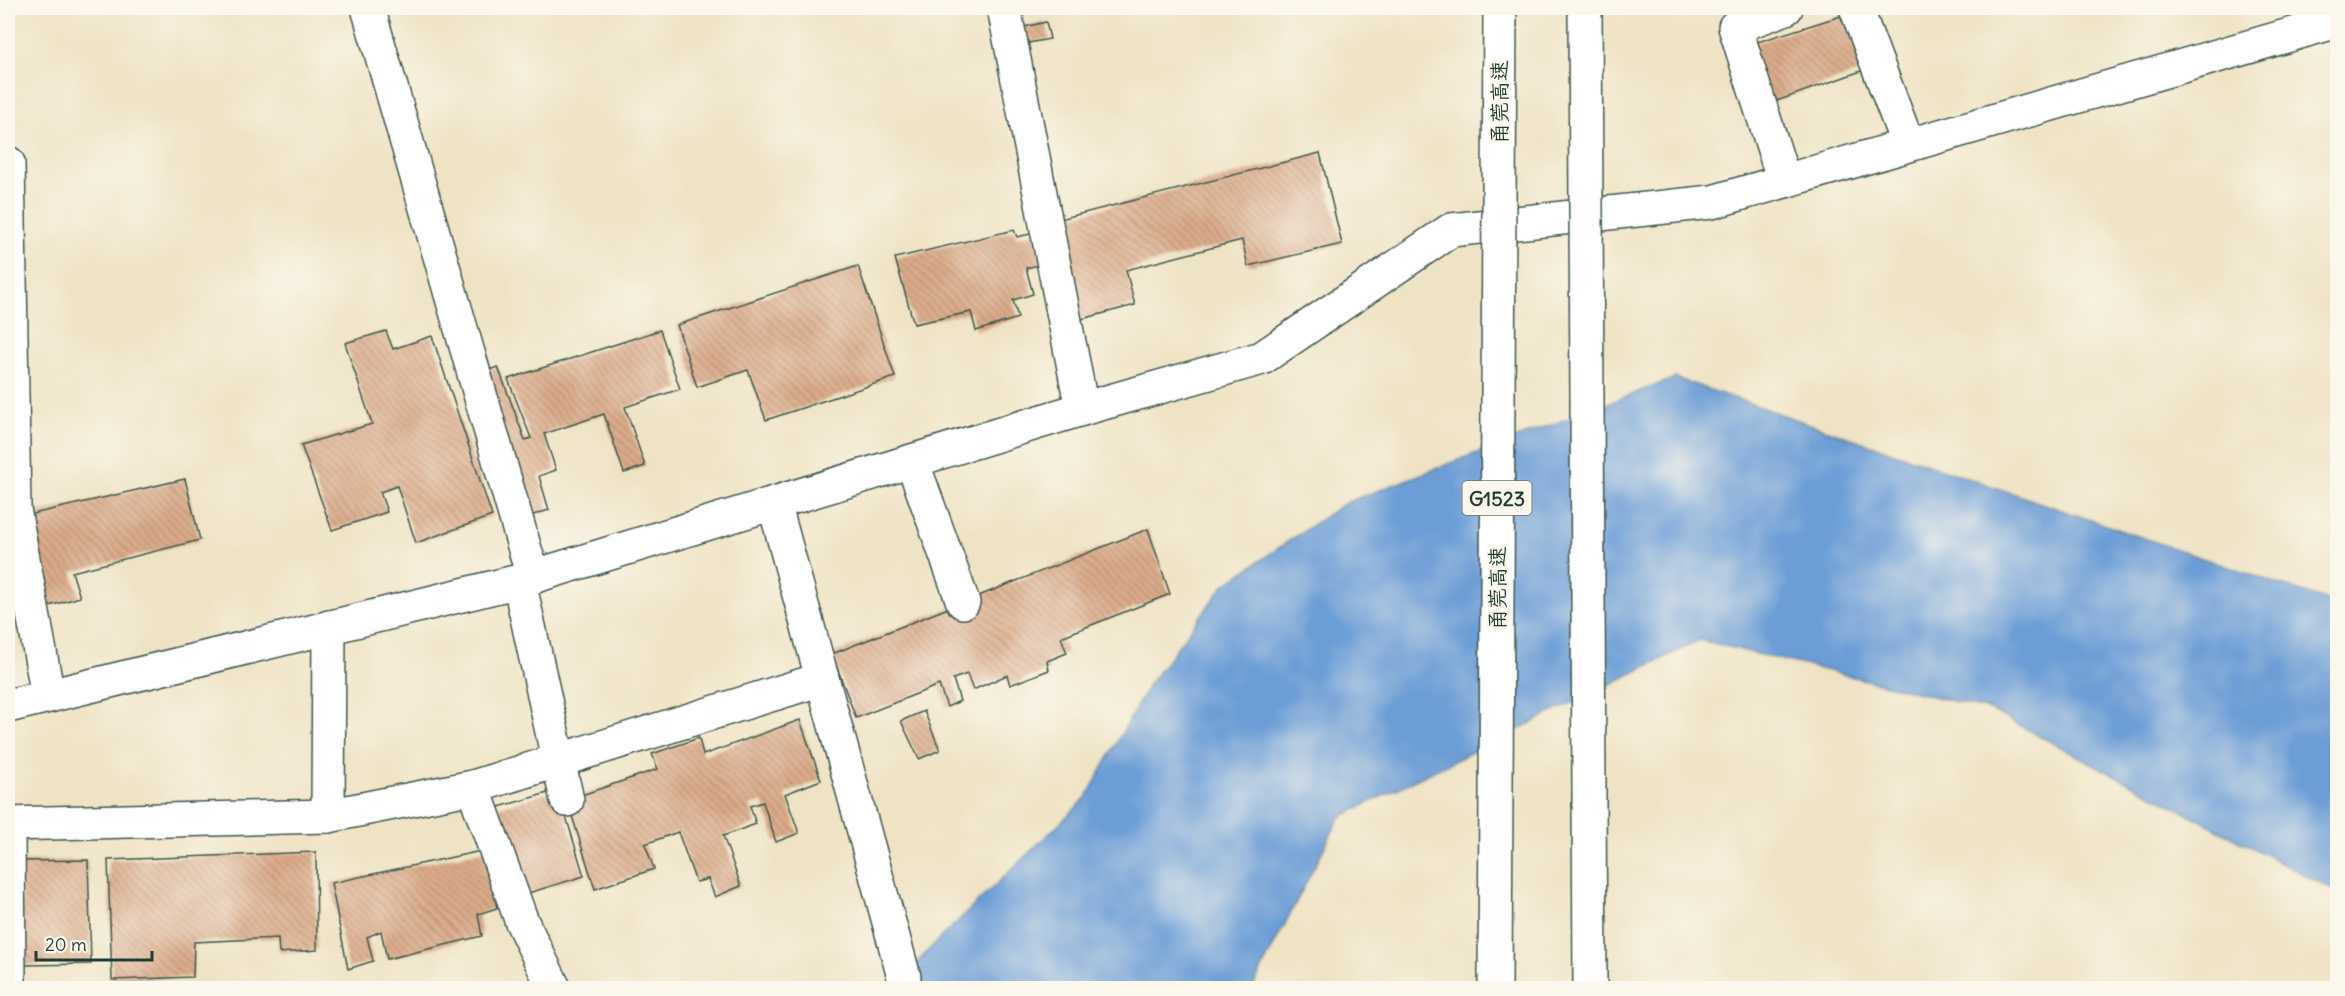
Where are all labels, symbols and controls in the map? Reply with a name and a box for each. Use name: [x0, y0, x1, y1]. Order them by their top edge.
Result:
street label: 甬莞高速: [1486, 60, 1513, 144]
road number: G1523: [1462, 481, 1532, 515]
street label: 甬莞高速: [1484, 546, 1511, 630]
scale bar: [36, 924, 152, 962]
text: 20 m: [45, 933, 87, 956]

